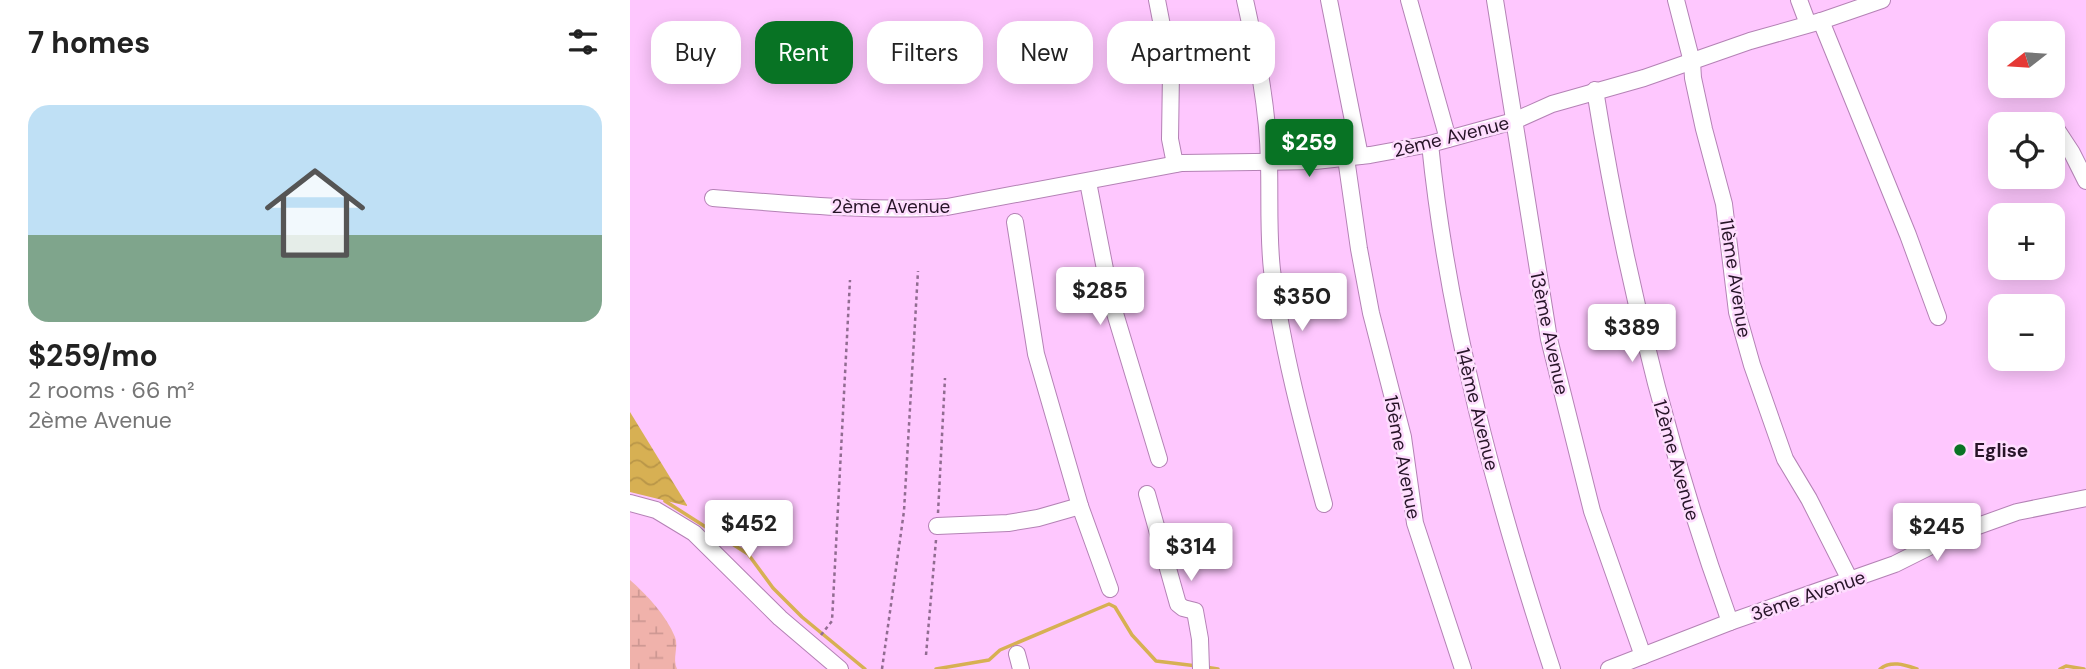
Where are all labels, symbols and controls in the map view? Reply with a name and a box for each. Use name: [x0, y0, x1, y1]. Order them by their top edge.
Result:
chip: Buy: [651, 21, 741, 84]
chip: Rent: [755, 21, 853, 84]
chip: Filters: [867, 21, 983, 84]
chip: New: [997, 21, 1093, 84]
chip: Apartment: [1107, 21, 1275, 84]
north arrow: [1988, 21, 2065, 98]
map controls: [1988, 21, 2065, 371]
text: 7 homes: [28, 23, 150, 62]
icon: filters: [564, 23, 602, 61]
street label: 2ème Avenue: [1390, 110, 1512, 163]
button: locate: [1988, 112, 2065, 189]
pin: $259: [1268, 120, 1350, 179]
text: $259: [1281, 127, 1337, 157]
icon: home: [252, 150, 378, 276]
street label: 2ème Avenue: [832, 194, 950, 219]
button: +: [1988, 203, 2065, 280]
street label: 11ème Avenue: [1714, 217, 1757, 339]
pin: $285: [1059, 268, 1141, 327]
street label: 13ème Avenue: [1524, 269, 1575, 397]
pin: $350: [1261, 274, 1343, 333]
text: $285: [1072, 275, 1128, 305]
text: $350: [1273, 281, 1331, 311]
button: −: [1988, 294, 2065, 371]
pin: $389: [1591, 304, 1673, 364]
text: $389: [1604, 312, 1660, 342]
text: $259/mo: [28, 336, 158, 375]
street label: 14ème Avenue: [1450, 345, 1505, 473]
text: 2 rooms · 66 m²: [28, 375, 195, 405]
street label: 15ème Avenue: [1378, 393, 1427, 521]
street label: 12ème Avenue: [1647, 397, 1706, 524]
text: 2ème Avenue: [28, 405, 172, 435]
place label: Eglise: [1974, 438, 2028, 463]
marker: Eglise: [1952, 442, 1968, 458]
pin: $452: [708, 500, 790, 560]
pin: $245: [1896, 504, 1978, 563]
text: $452: [721, 508, 777, 538]
text: $245: [1909, 511, 1965, 541]
pin: $314: [1150, 524, 1232, 583]
text: $314: [1166, 531, 1216, 561]
street label: 3ème Avenue: [1748, 564, 1869, 627]

